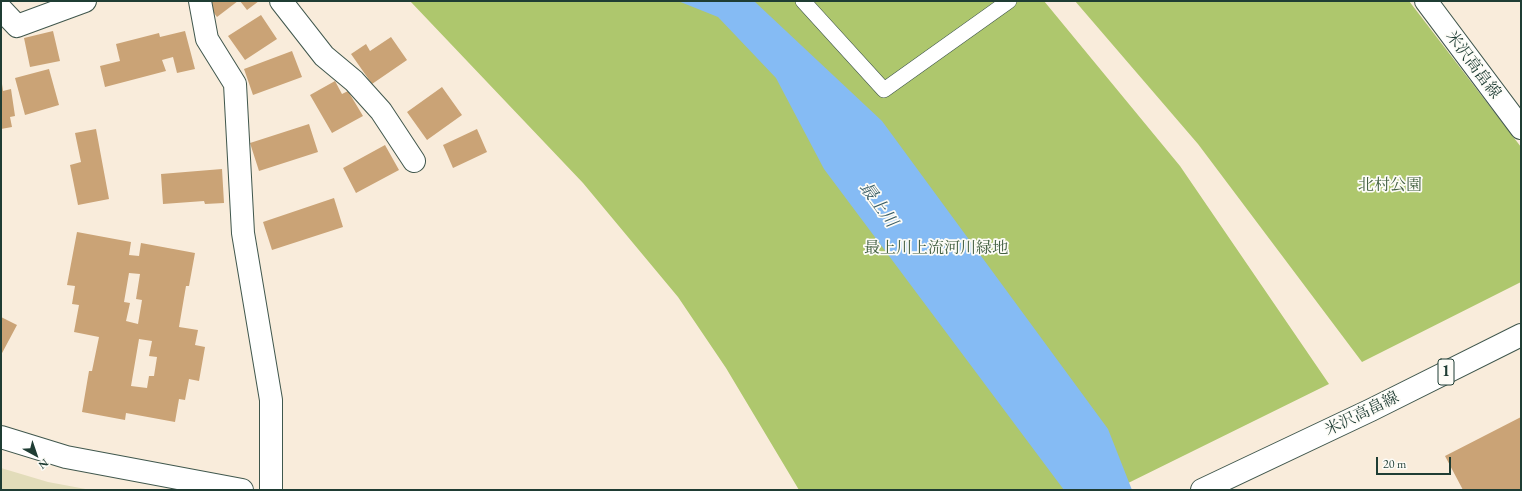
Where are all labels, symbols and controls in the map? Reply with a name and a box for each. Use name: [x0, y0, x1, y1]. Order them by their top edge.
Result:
street label: 米沢高畠線: [1441, 27, 1505, 103]
park label: 北村公園: [1358, 176, 1422, 196]
water label: 最上川: [855, 178, 901, 232]
park label: 最上川上流河川緑地: [864, 239, 1008, 259]
road number: 1: [1438, 359, 1454, 385]
street label: 米沢高畠線: [1322, 388, 1402, 440]
north arrow: [16, 435, 56, 475]
scale bar: [1378, 449, 1453, 475]
text: N: [36, 456, 52, 472]
text: 20 m: [1383, 456, 1406, 472]

